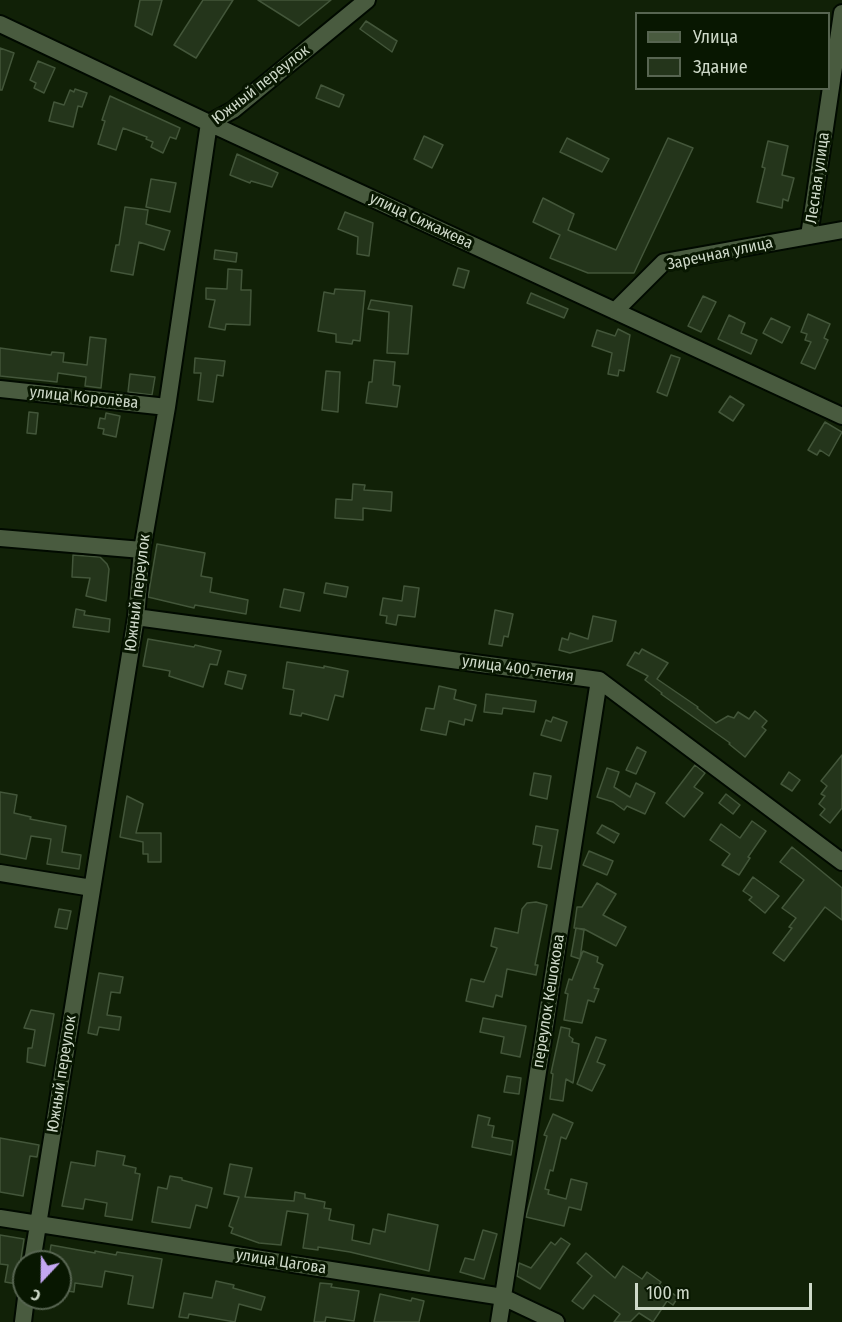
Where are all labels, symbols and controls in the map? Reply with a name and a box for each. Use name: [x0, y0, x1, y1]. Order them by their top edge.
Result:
legend: [635, 12, 830, 90]
text: Улица: [693, 26, 738, 48]
street label: Южный переулок: [208, 41, 314, 129]
text: Здание: [693, 56, 748, 78]
street label: Лесная улица: [802, 131, 834, 225]
street label: улица Сижажева: [366, 189, 476, 253]
street label: Заречная улица: [665, 233, 775, 275]
street label: улица Королёва: [29, 383, 139, 413]
street label: Южный переулок: [121, 533, 155, 653]
street label: улица 400-летия: [461, 652, 575, 686]
street label: переулок Кешокова: [529, 933, 569, 1069]
street label: Южный переулок: [43, 1014, 81, 1134]
street label: улица Цагова: [234, 1245, 328, 1279]
north arrow: [12, 1250, 72, 1310]
scale bar: [638, 1271, 815, 1309]
text: 100 m: [646, 1282, 690, 1304]
text: С: [28, 1285, 43, 1306]

